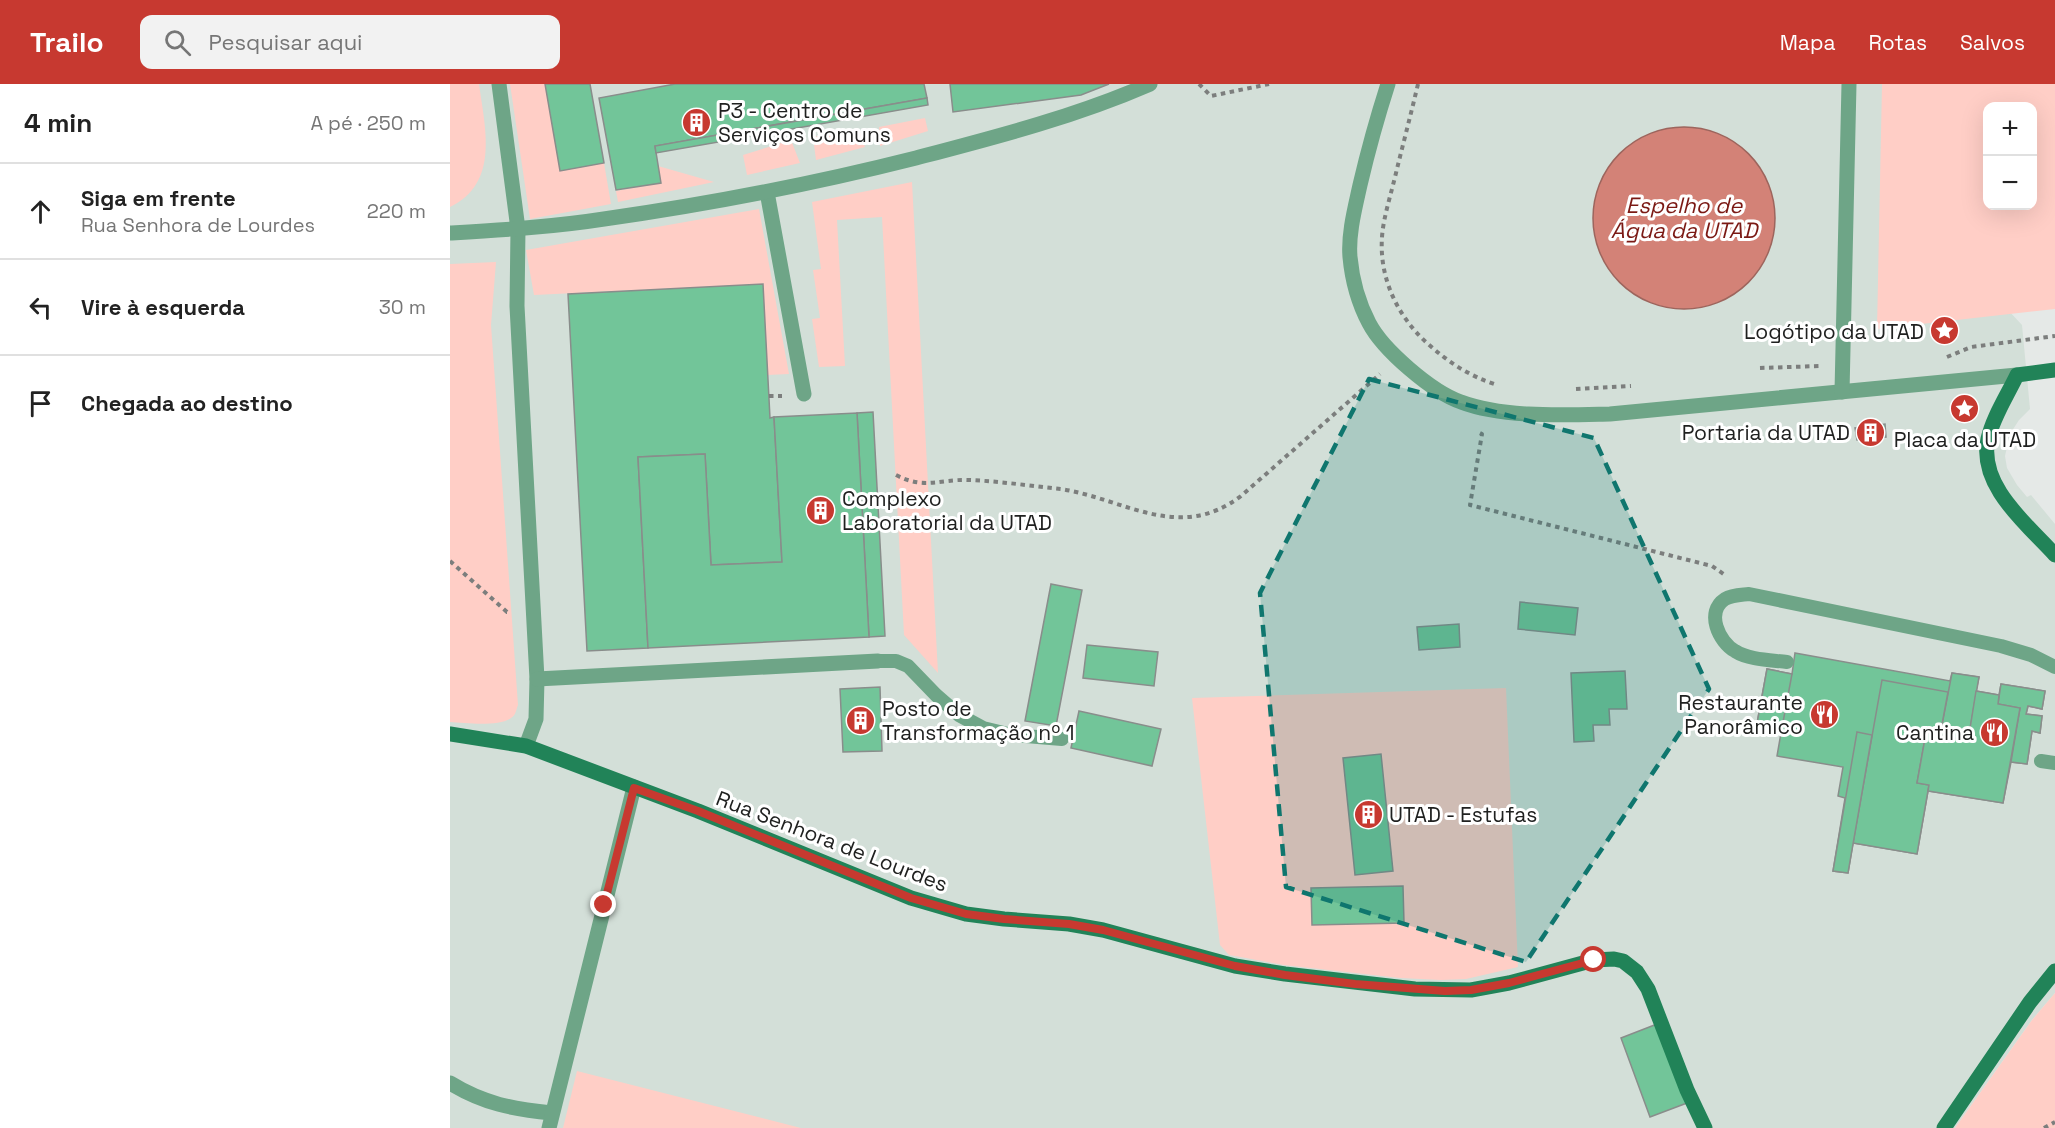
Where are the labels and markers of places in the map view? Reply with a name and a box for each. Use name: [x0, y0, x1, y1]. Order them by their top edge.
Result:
place label: P3 - Centro de Serviços Comuns: [718, 97, 891, 148]
building icon: P3 - Centro de Serviços Comuns: [681, 106, 713, 138]
place icon: Logótipo da UTAD: [1929, 315, 1961, 347]
place label: Logótipo da UTAD: [1744, 318, 1924, 345]
place icon: Placa da UTAD: [1949, 392, 1981, 424]
building icon: Portaria da UTAD: [1855, 416, 1887, 448]
place label: Portaria da UTAD: [1682, 419, 1850, 446]
place label: Placa da UTAD: [1894, 426, 2036, 453]
place label: Complexo Laboratorial da UTAD: [842, 485, 1052, 536]
building icon: Complexo Laboratorial da UTAD: [805, 494, 837, 526]
place label: Restaurante Panorâmico: [1678, 689, 1803, 740]
place label: Posto de Transformação nº 1: [882, 695, 1075, 746]
restaurant icon: Restaurante Panorâmico: [1808, 698, 1840, 730]
building icon: Posto de Transformação nº 1: [845, 704, 877, 736]
restaurant icon: Cantina: [1979, 716, 2011, 748]
place label: Cantina: [1896, 719, 1974, 746]
building icon: UTAD - Estufas: [1352, 798, 1384, 830]
place label: UTAD - Estufas: [1389, 801, 1537, 828]

